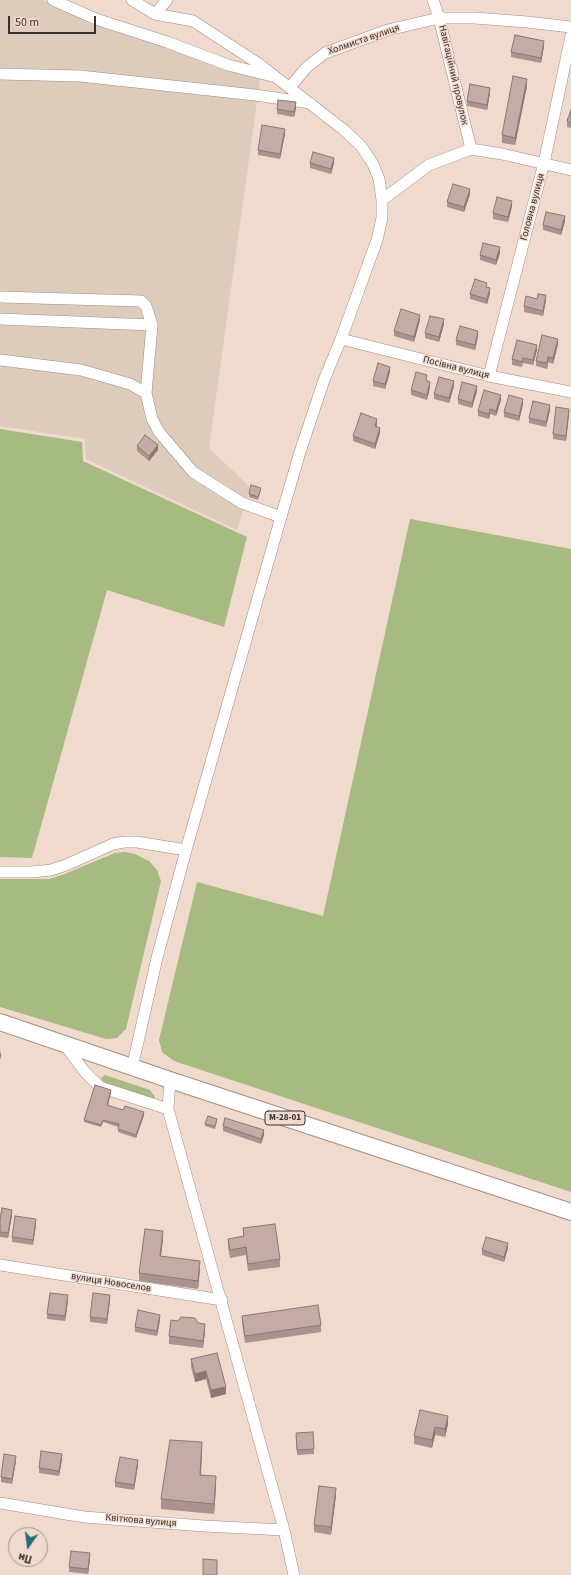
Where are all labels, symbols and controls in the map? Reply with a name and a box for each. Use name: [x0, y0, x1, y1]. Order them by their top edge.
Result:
scale bar: [10, 8, 98, 34]
text: 50 m: [15, 14, 39, 31]
street label: Холмиста вулиця: [327, 22, 401, 58]
street label: Навігаційний провулок: [436, 24, 470, 126]
street label: Головна вулиця: [518, 172, 548, 242]
street label: Посівна вулиця: [422, 354, 490, 382]
road number: М-28-01: [265, 1111, 305, 1125]
street label: вулиця Новоселов: [70, 1271, 152, 1295]
street label: Квіткова вулиця: [105, 1512, 177, 1530]
north arrow: [8, 1527, 48, 1567]
text: Пн: [17, 1549, 34, 1567]

